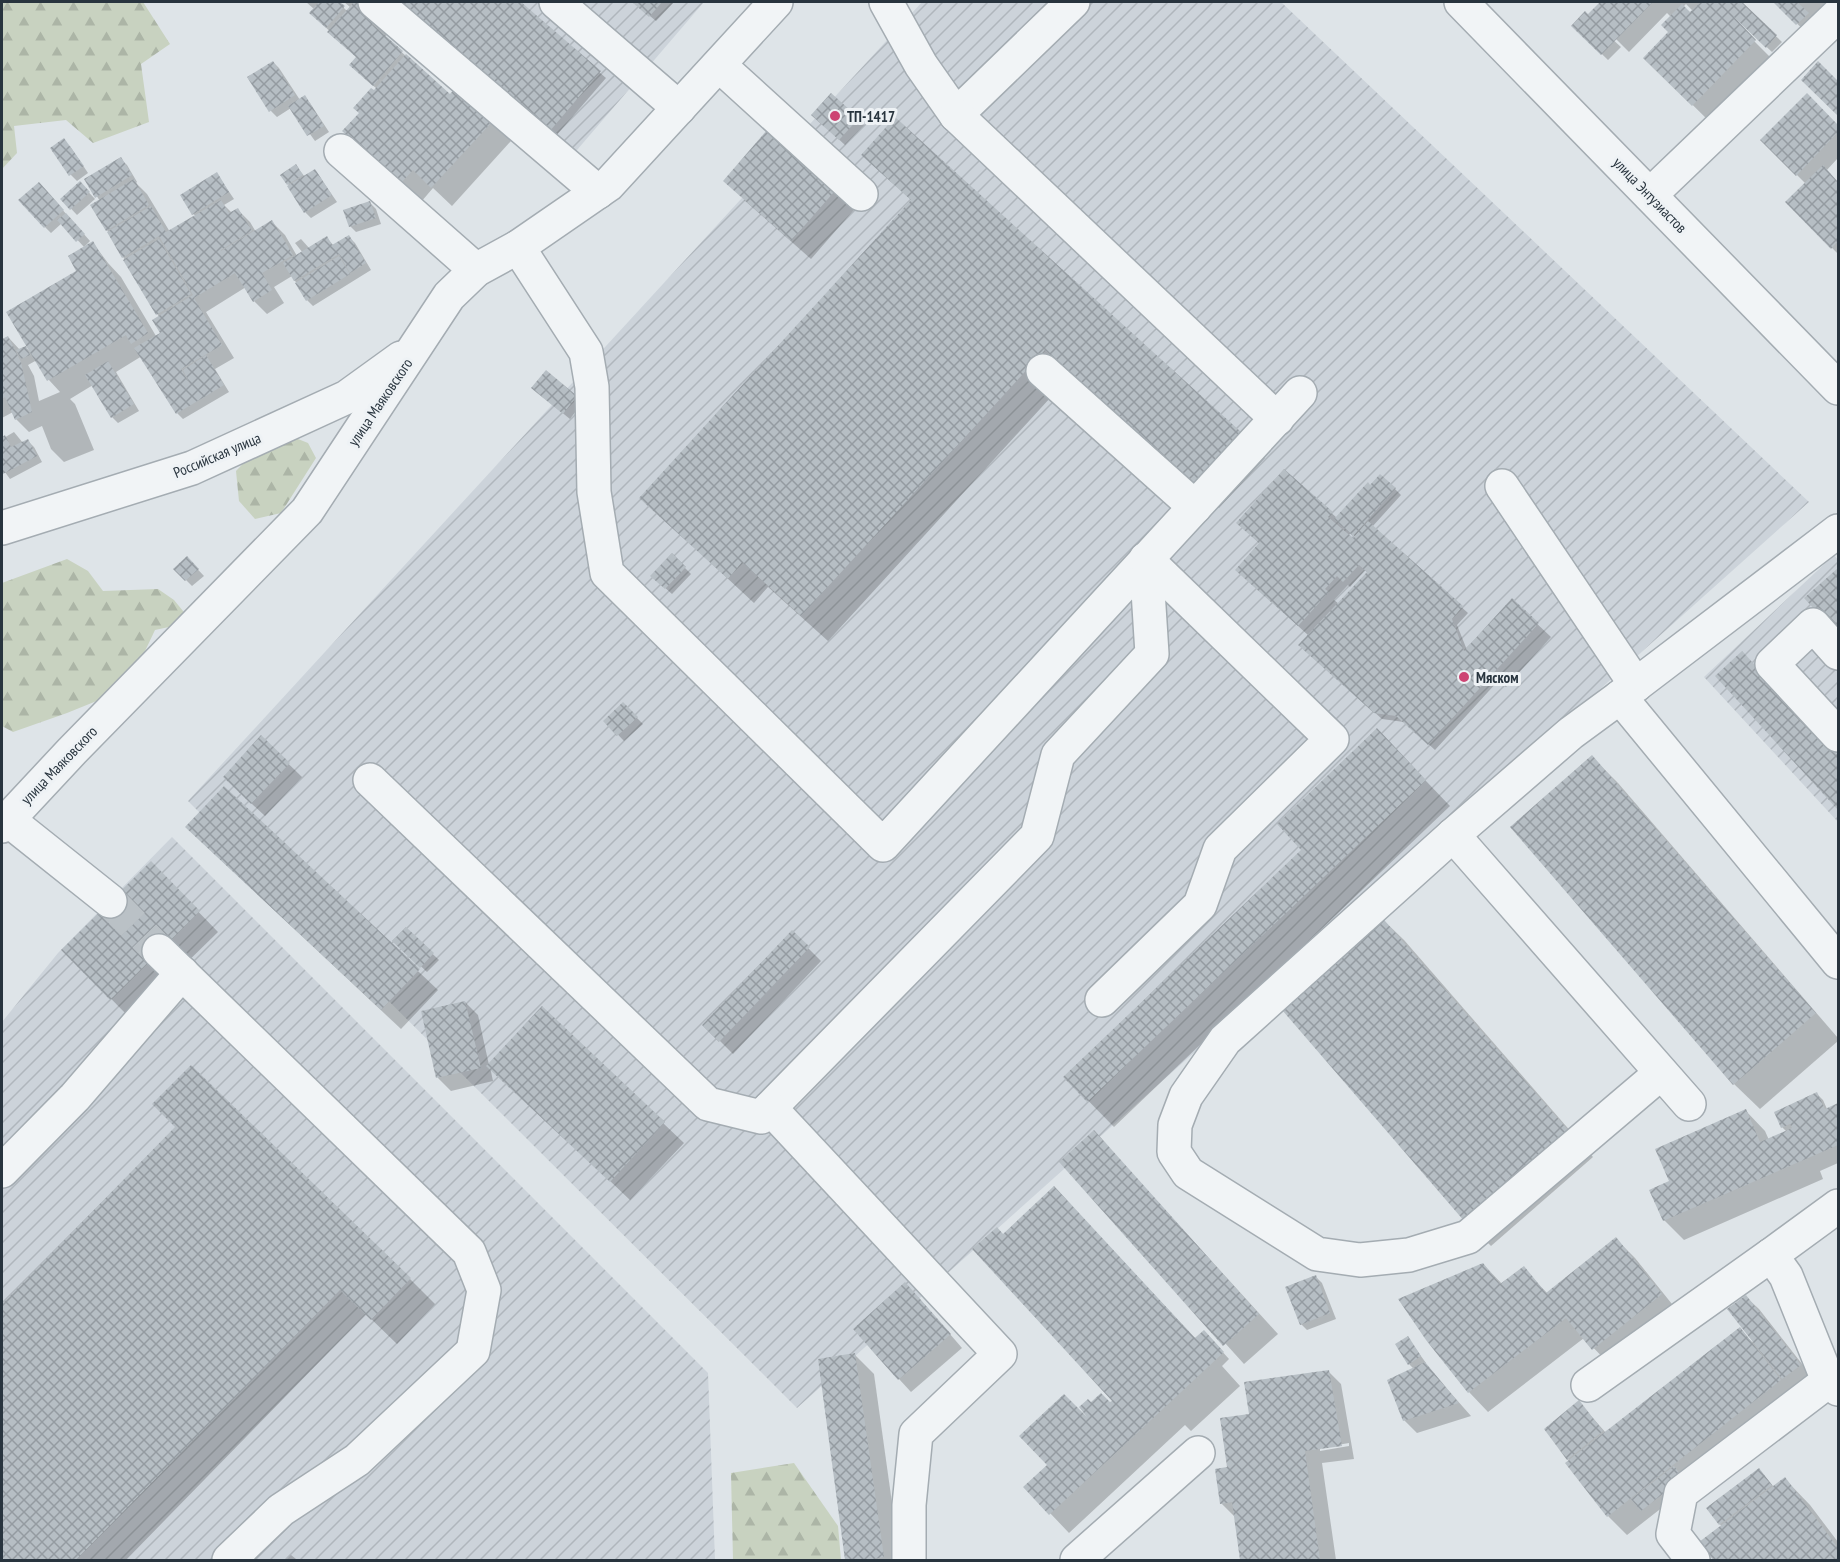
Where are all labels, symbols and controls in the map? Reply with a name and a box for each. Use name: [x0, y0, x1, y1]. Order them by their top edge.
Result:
place label: ТП-1417: [847, 107, 895, 126]
marker: ТП-1417: [828, 109, 842, 123]
street label: улица Энтузиастов: [1609, 153, 1691, 237]
street label: улица Маяковского: [344, 355, 416, 449]
street label: Российская улица: [170, 428, 264, 482]
place label: Мяском: [1476, 668, 1519, 687]
marker: Мяском: [1457, 670, 1471, 684]
street label: улица Маяковского: [17, 722, 101, 808]

